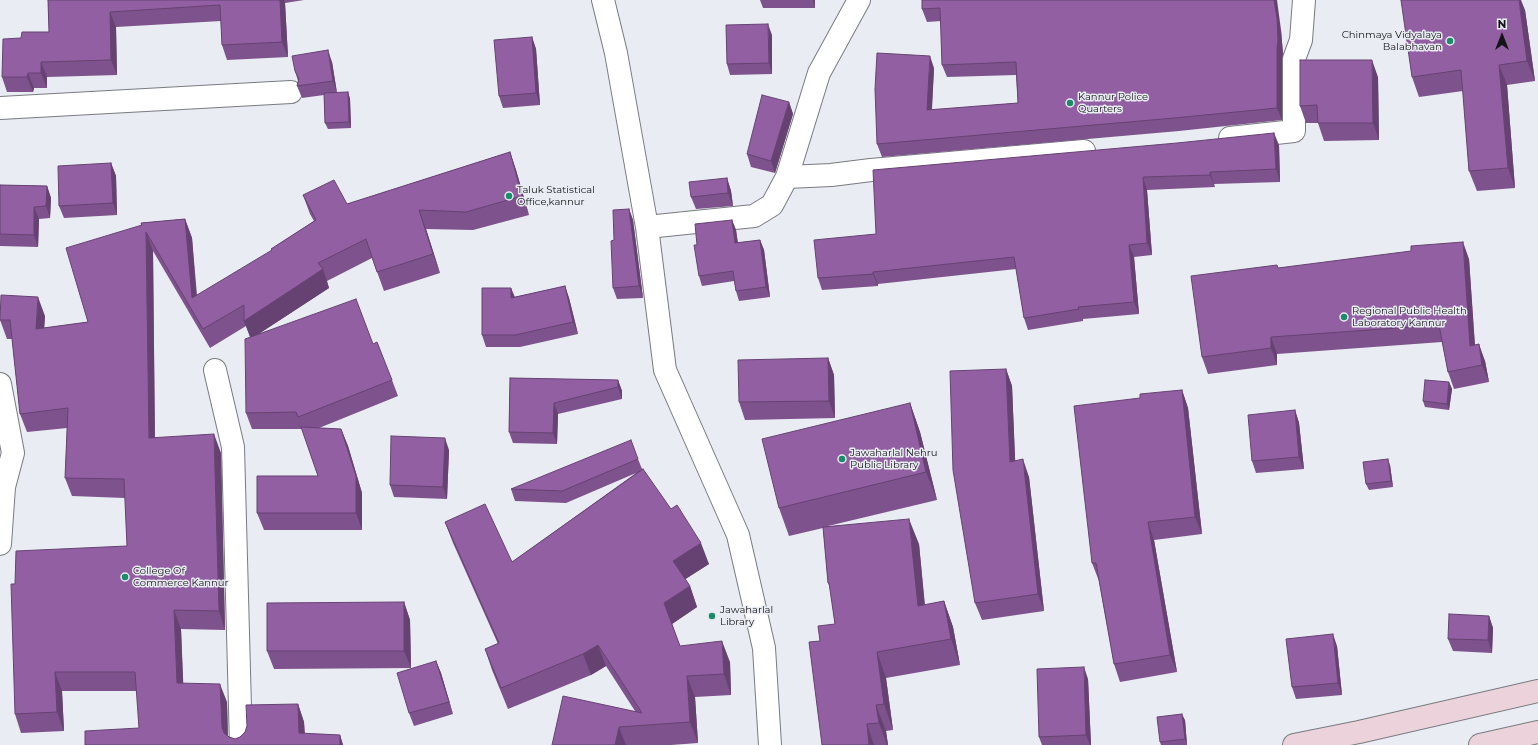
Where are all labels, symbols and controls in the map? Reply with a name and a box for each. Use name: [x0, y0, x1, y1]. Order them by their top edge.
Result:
north arrow: [1482, 16, 1522, 56]
text: N: [1498, 17, 1506, 31]
place label: Chinmaya Vidyalaya Balabhavan: [1342, 29, 1442, 52]
marker: Chinmaya Vidyalaya Balabhavan: [1445, 36, 1455, 46]
place label: Kannur Police Quarters: [1078, 91, 1148, 114]
marker: Kannur Police Quarters: [1065, 98, 1075, 108]
place label: Taluk Statistical Office,kannur: [517, 184, 595, 208]
marker: Taluk Statistical Office,kannur: [504, 191, 514, 201]
place label: Regional Public Health Laboratory Kannur: [1352, 305, 1467, 328]
marker: Regional Public Health Laboratory Kannur: [1339, 312, 1349, 322]
place label: Jawaharlal Nehru Public Library: [850, 447, 937, 470]
marker: Jawaharlal Nehru Public Library: [837, 454, 847, 464]
place label: College Of Commerce Kannur: [133, 565, 229, 588]
marker: College Of Commerce Kannur: [120, 572, 130, 582]
place label: Jawaharlal Library: [720, 604, 773, 628]
marker: Jawaharlal Library: [707, 611, 717, 621]

